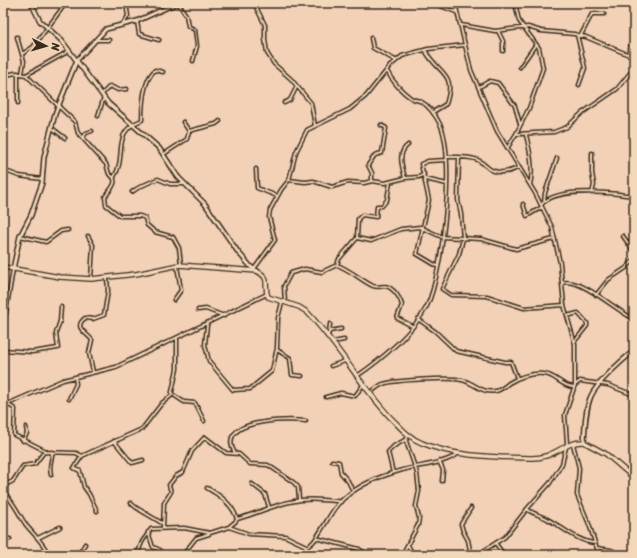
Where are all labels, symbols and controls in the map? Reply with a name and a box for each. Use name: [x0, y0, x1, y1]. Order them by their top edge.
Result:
north arrow: [26, 26, 66, 66]
text: N: [46, 41, 65, 52]

